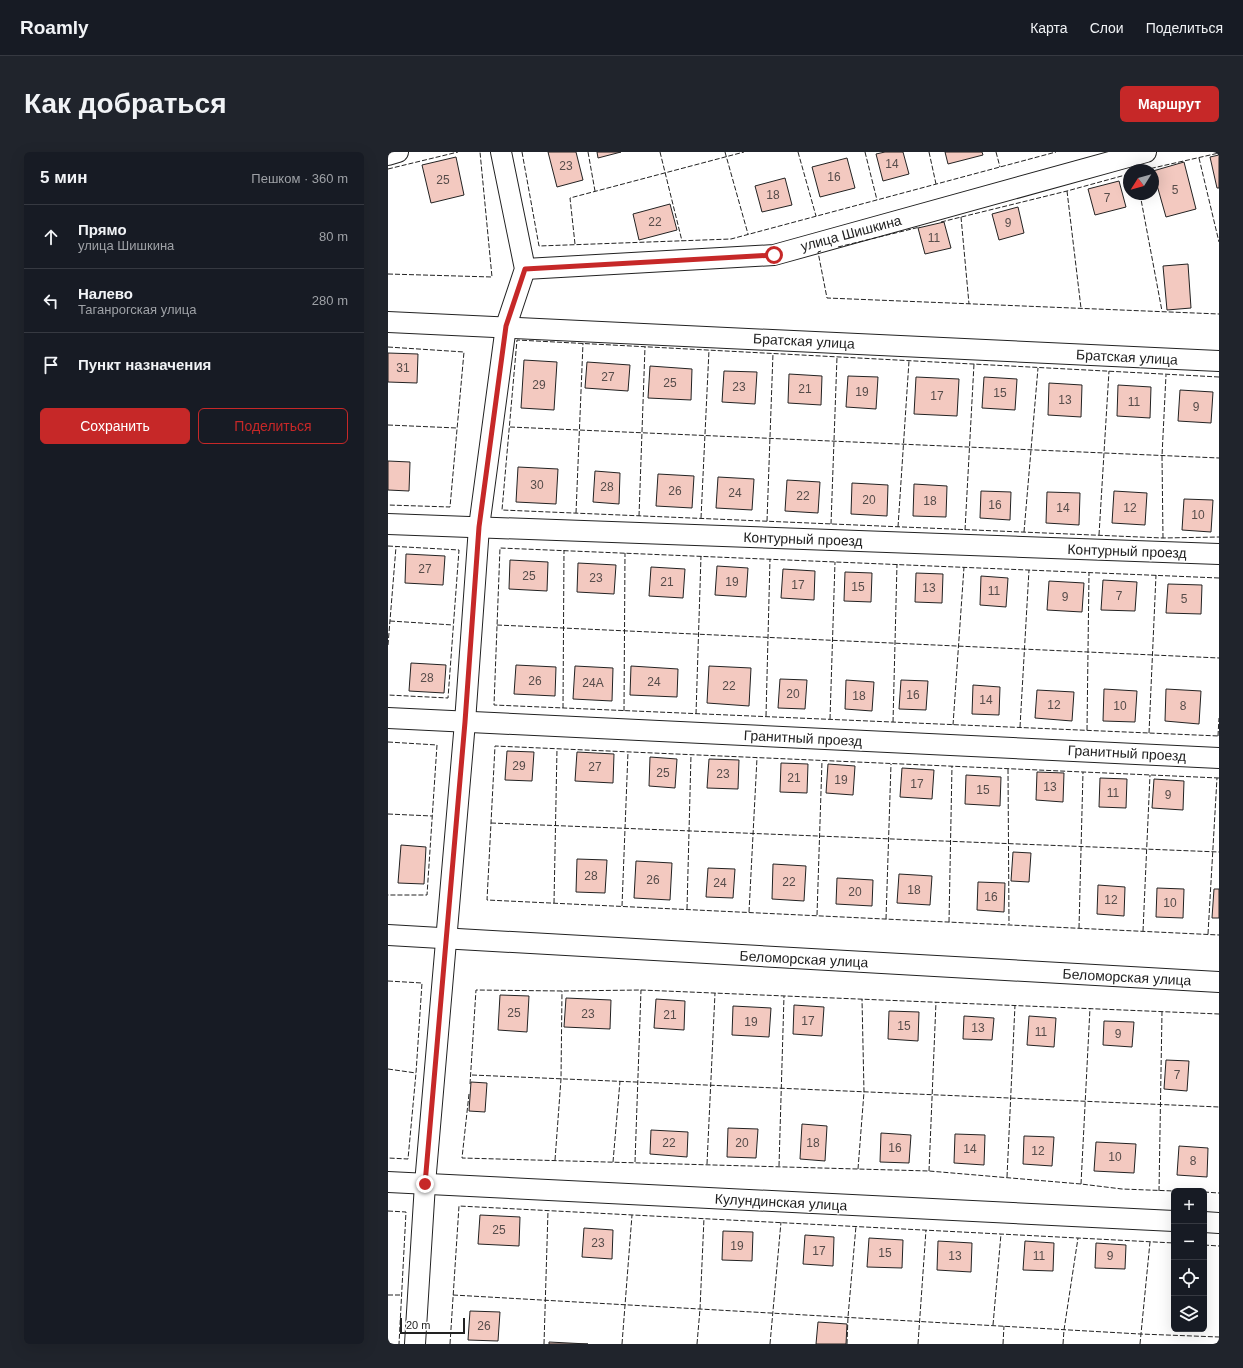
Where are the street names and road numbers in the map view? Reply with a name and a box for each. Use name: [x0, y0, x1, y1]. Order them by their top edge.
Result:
street label: улица Шишкина: [799, 212, 903, 254]
street label: Братская улица: [753, 330, 855, 352]
street label: Братская улица: [1076, 346, 1178, 368]
street label: Контурный проезд: [743, 529, 863, 549]
street label: Контурный проезд: [1067, 541, 1187, 561]
street label: Гранитный проезд: [743, 727, 863, 749]
street label: Гранитный проезд: [1067, 742, 1187, 764]
street label: Беломорская улица: [739, 948, 869, 970]
street label: Беломорская улица: [1062, 966, 1192, 988]
street label: Кулундинская улица: [714, 1191, 848, 1213]

